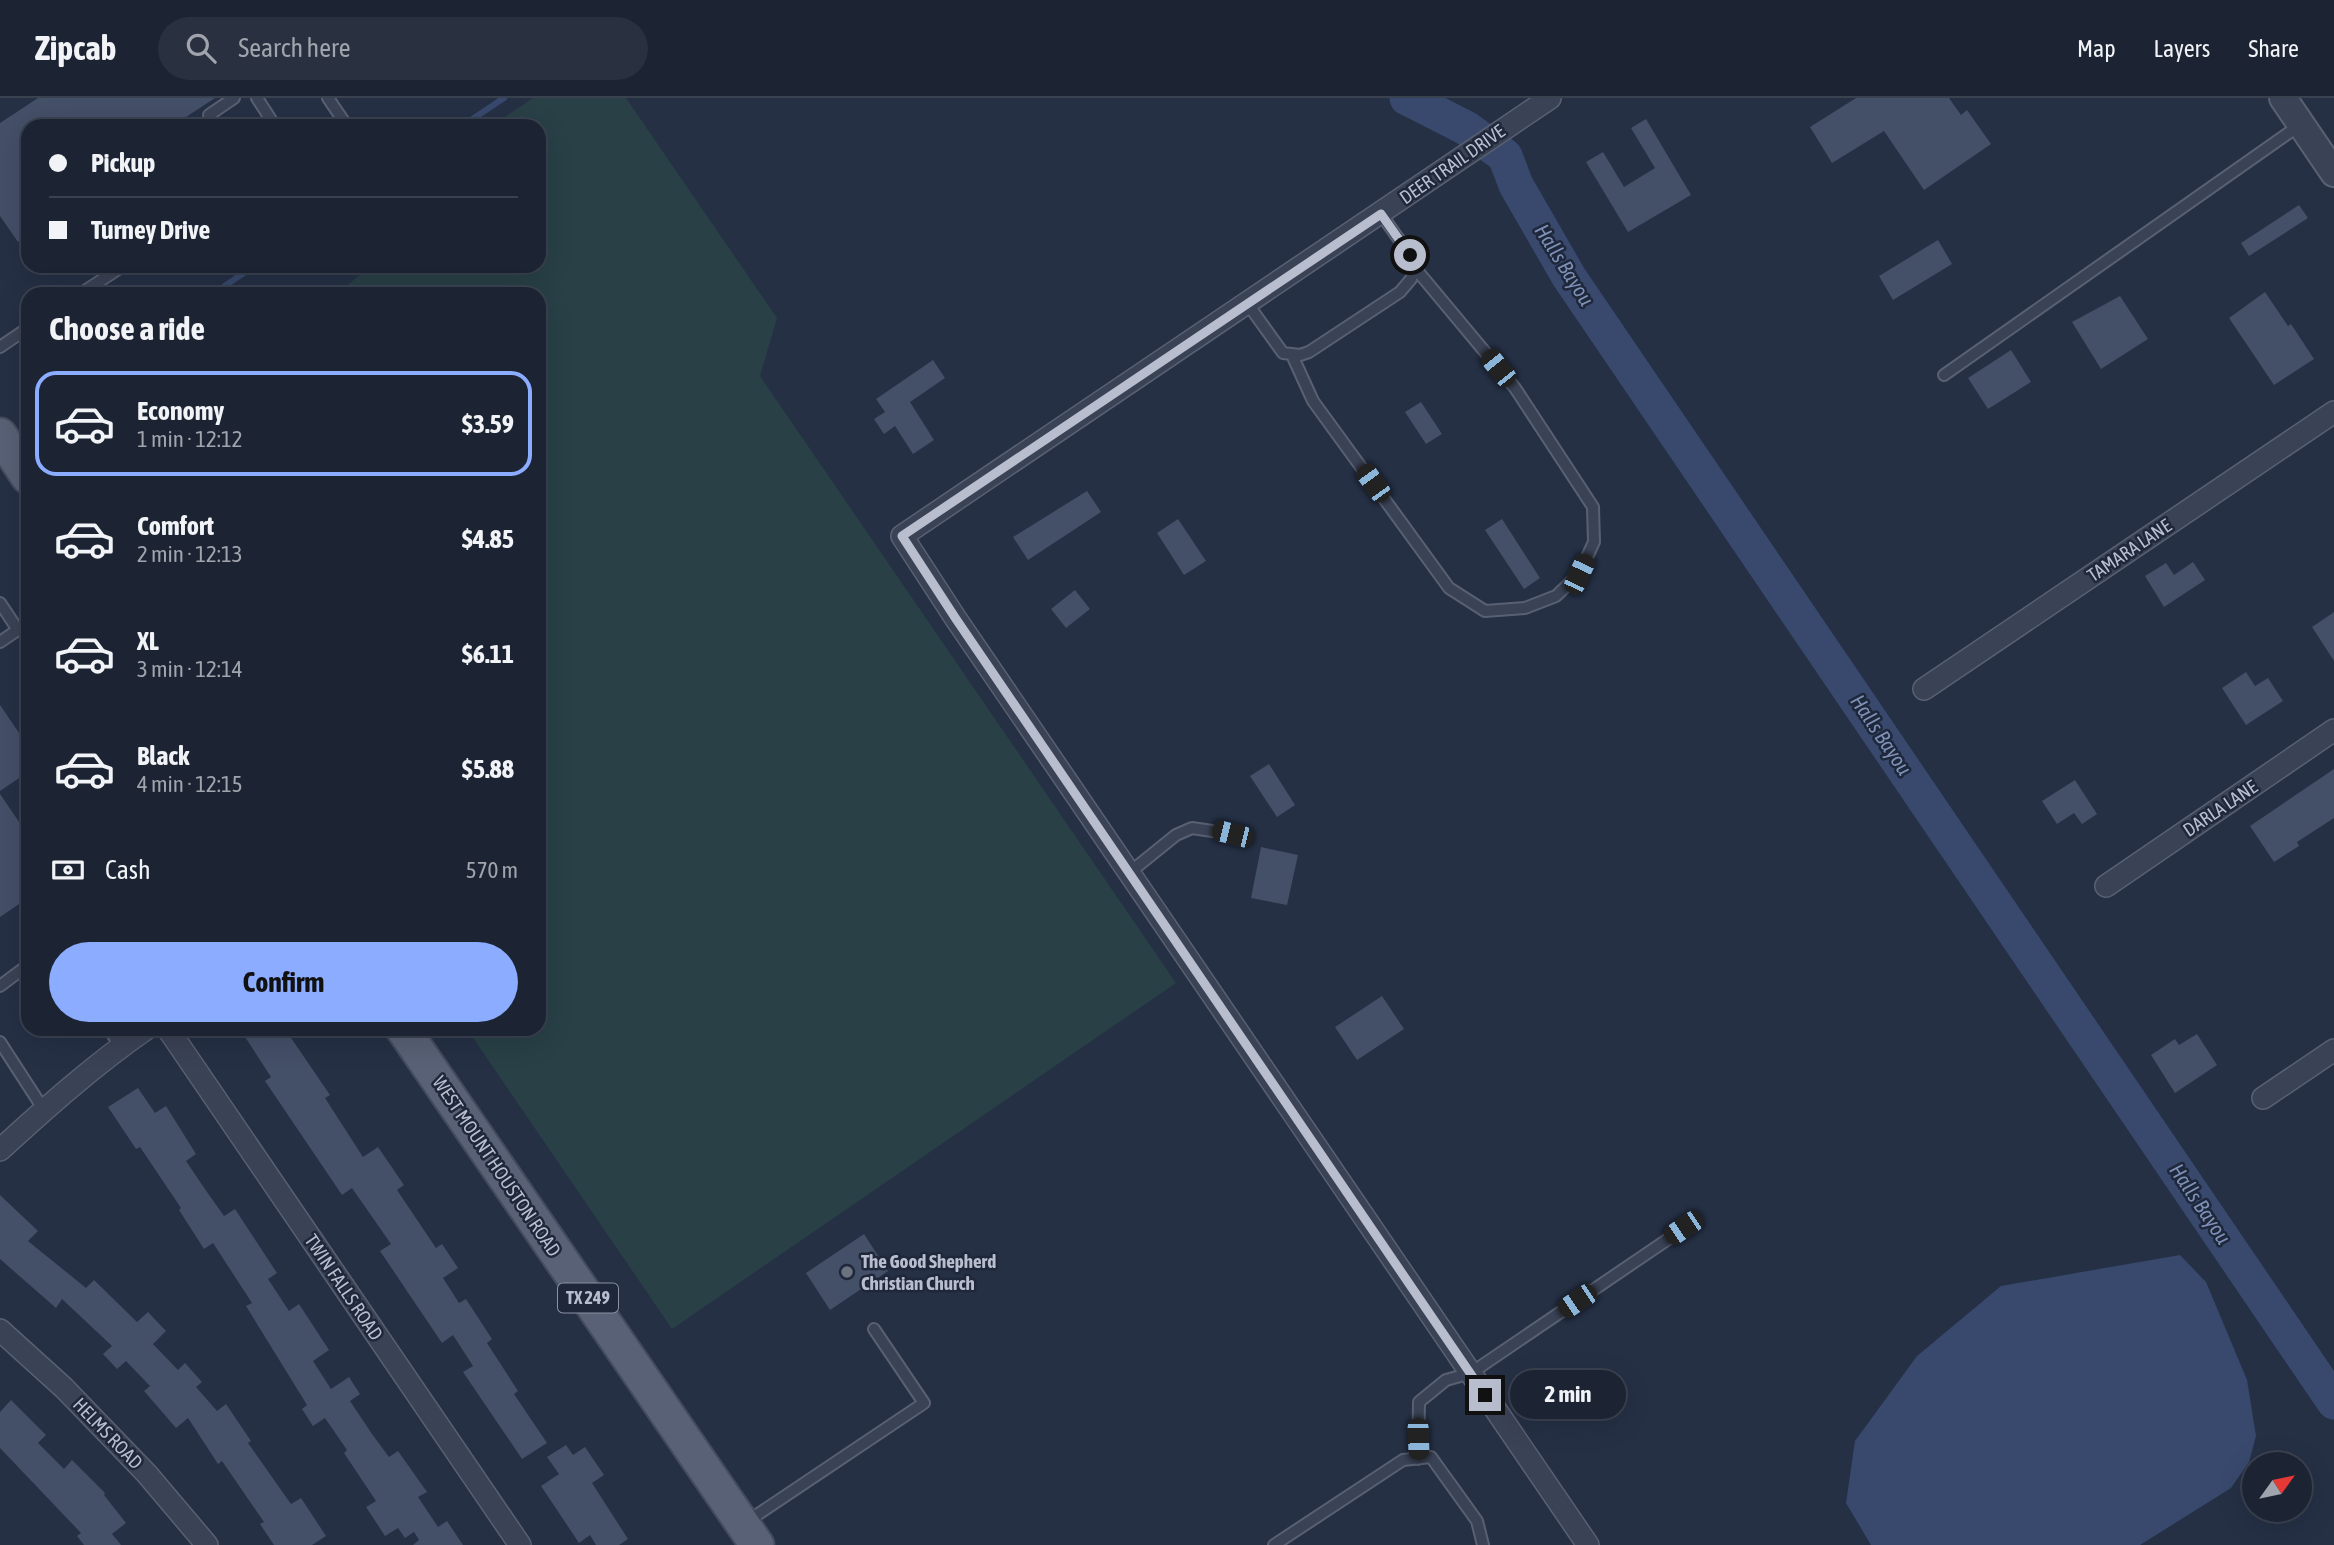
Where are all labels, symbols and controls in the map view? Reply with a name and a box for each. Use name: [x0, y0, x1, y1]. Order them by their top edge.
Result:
search box: [158, 17, 648, 80]
text: Zipcab: [35, 29, 116, 67]
icon: search: [182, 29, 220, 67]
text: Search here: [238, 33, 350, 63]
text: Map: [2077, 35, 2116, 62]
text: Layers: [2154, 35, 2210, 62]
text: Share: [2248, 35, 2299, 62]
street label: DEER TRAIL DRIVE: [1395, 120, 1509, 208]
text: Pickup: [91, 148, 155, 178]
text: Turney Drive: [91, 215, 210, 245]
water label: Halls Bayou: [1530, 219, 1599, 310]
route start: [1394, 239, 1426, 271]
text: Choose a ride: [49, 310, 205, 347]
car: [1477, 345, 1520, 391]
icon: car: [53, 392, 116, 455]
text: Economy: [137, 396, 224, 426]
text: $3.59: [462, 409, 514, 439]
text: 1 min · 12:12: [137, 426, 243, 452]
car: [1353, 460, 1394, 506]
icon: car: [53, 507, 116, 570]
text: Comfort: [137, 511, 214, 541]
street label: TAMARA LANE: [2083, 514, 2175, 586]
text: $4.85: [462, 524, 514, 554]
text: 2 min · 12:13: [137, 541, 243, 567]
car: [1561, 551, 1598, 597]
icon: car: [53, 622, 116, 685]
text: XL: [137, 626, 159, 656]
text: $6.11: [462, 639, 514, 669]
text: 3 min · 12:14: [137, 656, 243, 682]
water label: Halls Bayou: [1846, 690, 1917, 779]
icon: car: [53, 737, 116, 800]
text: Black: [137, 741, 189, 771]
text: $5.88: [462, 754, 514, 784]
text: 4 min · 12:15: [137, 771, 243, 797]
street label: DARLA LANE: [2179, 775, 2261, 841]
car: [1210, 819, 1255, 849]
icon: cash: [49, 851, 87, 889]
text: Cash: [105, 855, 151, 885]
text: 570 m: [466, 857, 518, 883]
button: Confirm: [49, 942, 518, 1022]
street label: WEST MOUNT HOUSTON ROAD: [428, 1072, 566, 1260]
water label: Halls Bayou: [2165, 1159, 2236, 1248]
car: [1660, 1208, 1707, 1248]
street label: TWIN FALLS ROAD: [300, 1230, 388, 1344]
place label: The Good Shepherd Christian Church: [861, 1250, 996, 1294]
marker: The Good Shepherd Christian Church: [839, 1264, 855, 1280]
car: [1554, 1281, 1601, 1321]
road number: TX 249: [558, 1283, 618, 1312]
callout: 2 min: [1510, 1370, 1625, 1420]
route end: [1469, 1379, 1501, 1411]
text: 2 min: [1545, 1381, 1591, 1407]
street label: HELMS ROAD: [69, 1393, 147, 1473]
car: [1407, 1418, 1430, 1460]
north arrow: [2242, 1452, 2312, 1522]
map controls: [2242, 1452, 2312, 1522]

